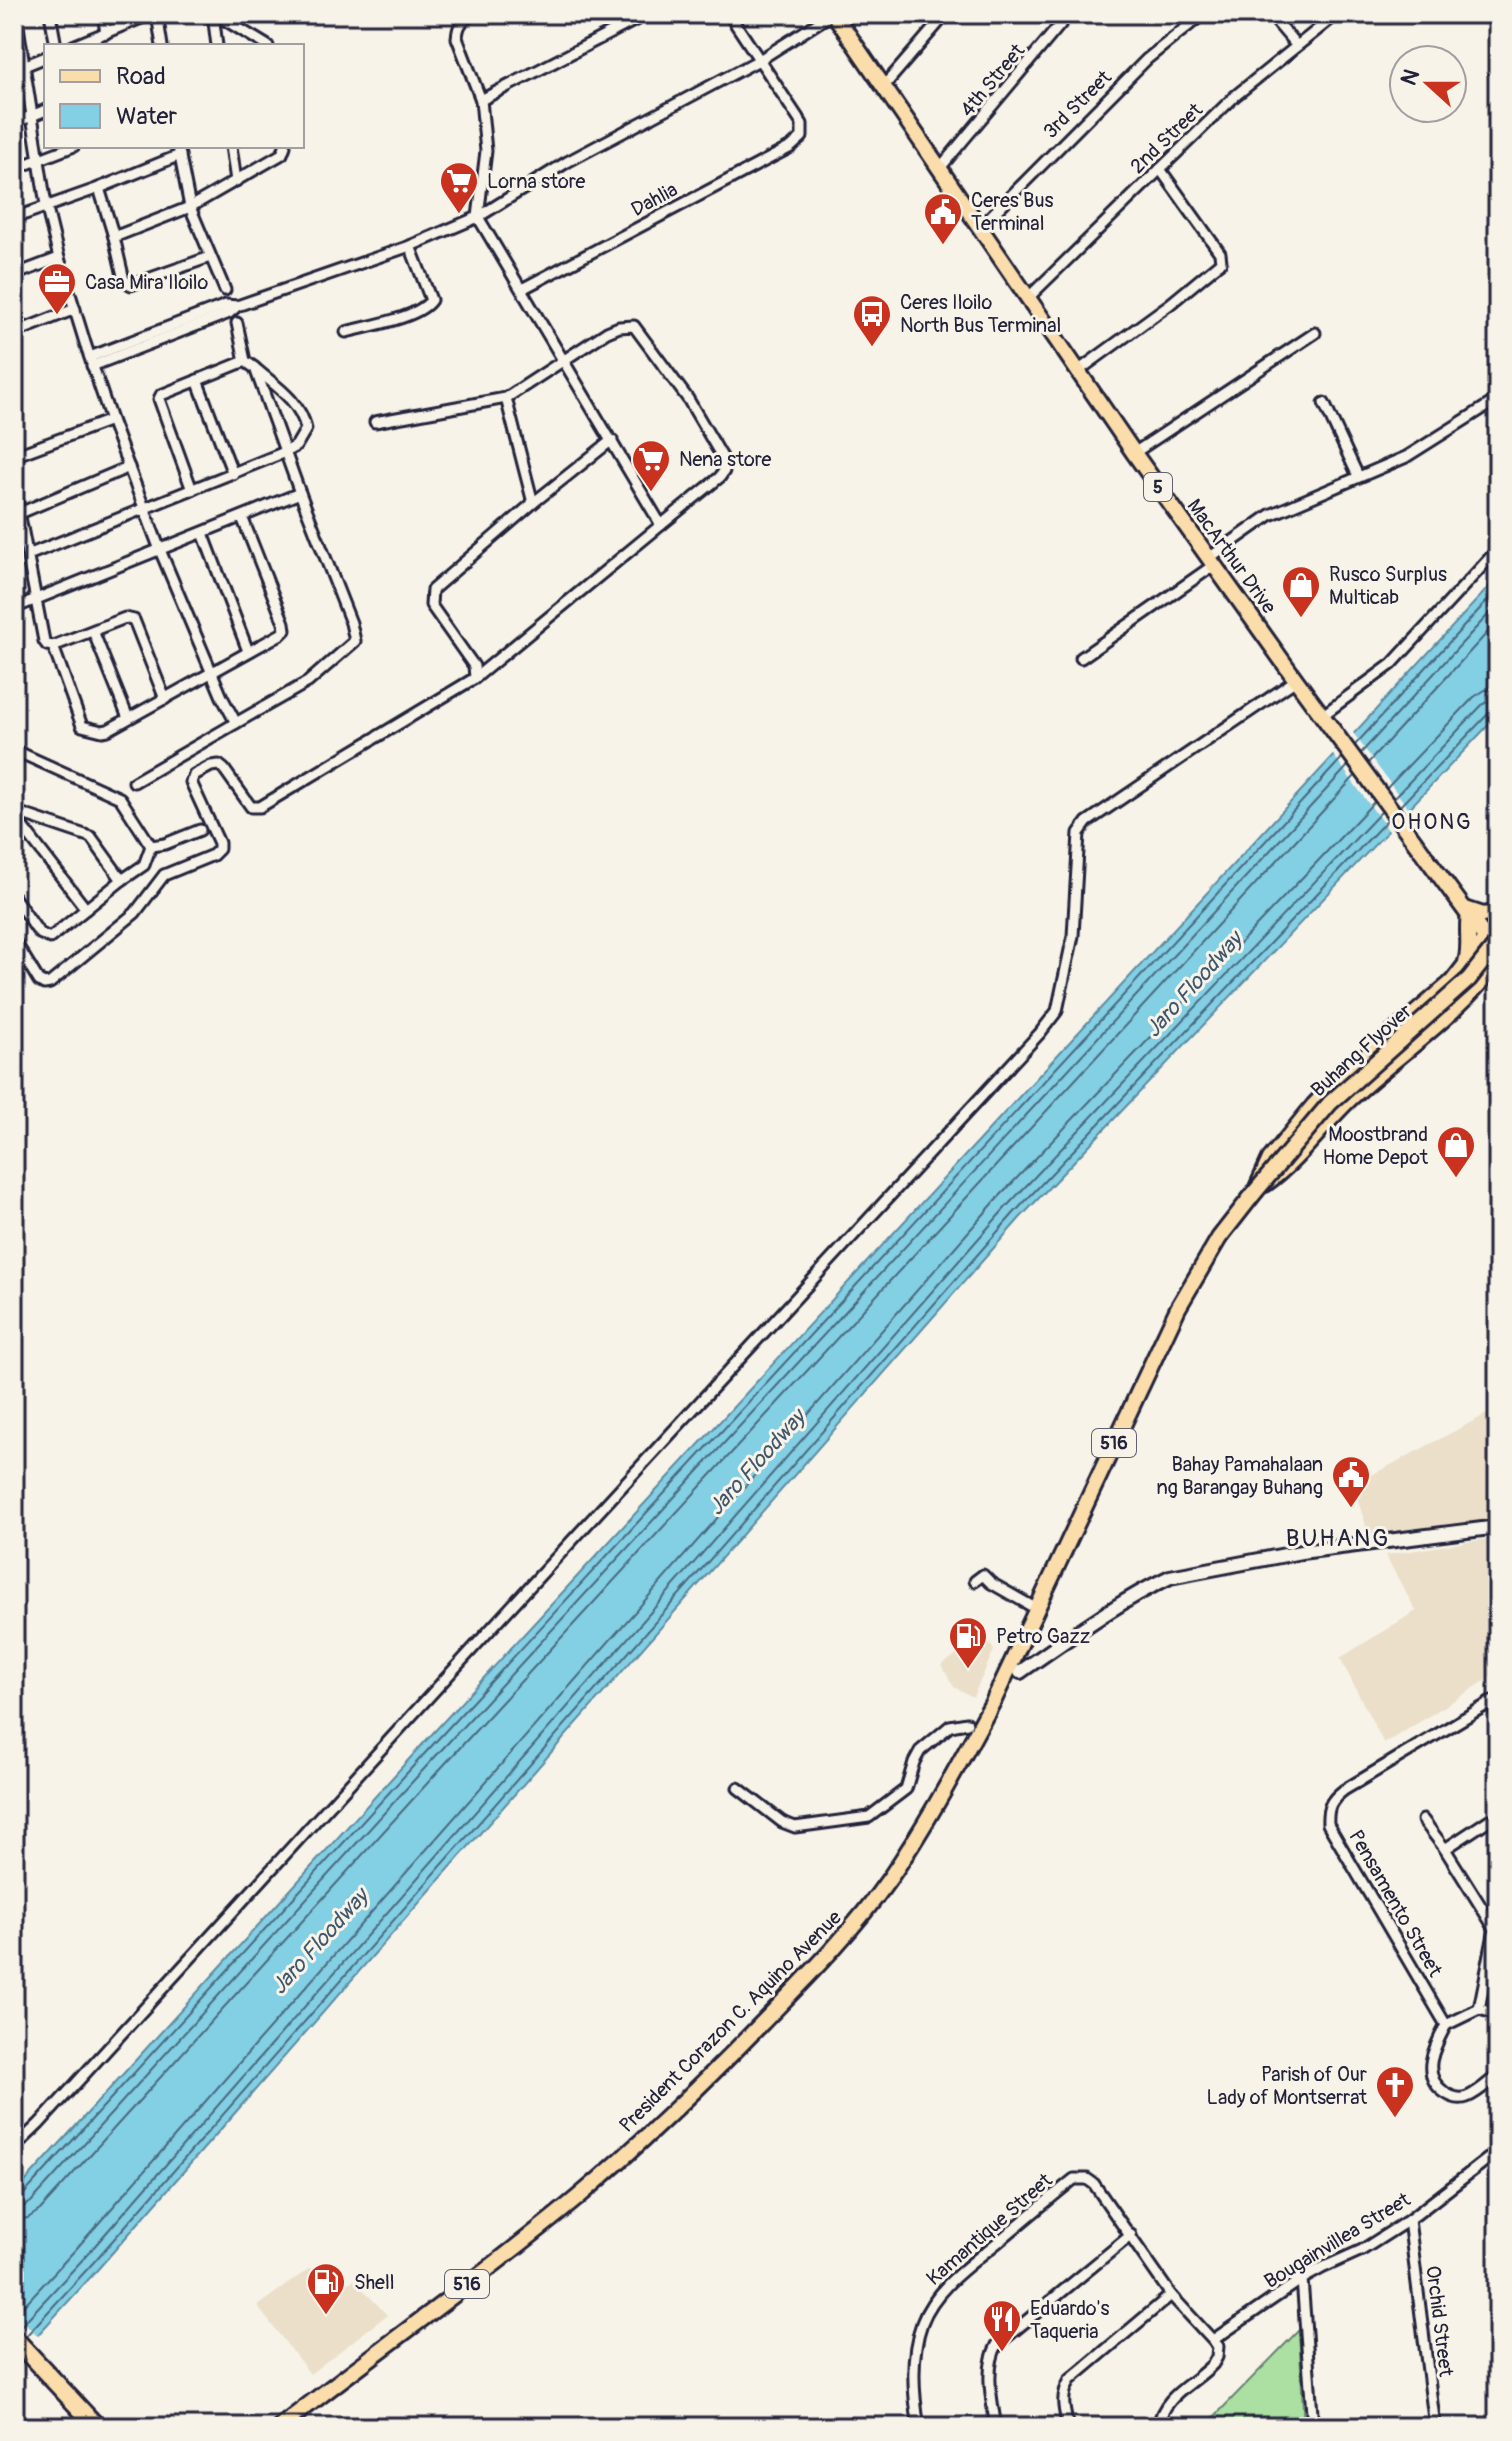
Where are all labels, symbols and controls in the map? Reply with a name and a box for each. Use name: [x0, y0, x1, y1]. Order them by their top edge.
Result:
street label: 4th Street: [955, 38, 1031, 122]
legend: [44, 44, 304, 148]
north arrow: [1388, 44, 1468, 124]
text: Road: [116, 62, 166, 91]
street label: 3rd Street: [1038, 64, 1117, 144]
text: N: [1395, 65, 1426, 89]
street label: 2nd Street: [1125, 97, 1208, 179]
text: Water: [116, 102, 177, 131]
supermarket icon: Lorna store: [438, 160, 480, 215]
place label: Lorna store: [487, 169, 586, 194]
street label: Dahlia: [627, 177, 682, 222]
place label: Ceres Bus Terminal: [971, 188, 1053, 236]
public building icon: Ceres Bus Terminal: [922, 191, 964, 246]
office icon: Casa Mira Iloilo: [36, 261, 78, 316]
place label: Casa Mira Iloilo: [85, 270, 208, 295]
place label: Ceres Iloilo North Bus Terminal: [900, 290, 1061, 338]
bus stop icon: Ceres Iloilo North Bus Terminal: [851, 293, 893, 348]
supermarket icon: Nena store: [630, 438, 672, 493]
place label: Nena store: [679, 447, 771, 472]
road number: 5: [1144, 473, 1172, 501]
street label: MacArthur Drive: [1182, 494, 1282, 619]
place label: Rusco Surplus Multicab: [1329, 562, 1447, 610]
shop icon: Rusco Surplus Multicab: [1280, 564, 1322, 619]
district label: OHONG: [1391, 808, 1473, 836]
water label: Jaro Floodway: [1139, 924, 1250, 1043]
street label: Buhang Flyover: [1306, 999, 1417, 1102]
place label: Moostbrand Home Depot: [1323, 1122, 1429, 1170]
shop icon: Moostbrand Home Depot: [1435, 1124, 1477, 1179]
water label: Jaro Floodway: [702, 1402, 813, 1521]
road number: 516: [1092, 1429, 1136, 1457]
place label: Bahay Pamahalaan ng Barangay Buhang: [1156, 1452, 1323, 1500]
public building icon: Bahay Pamahalaan ng Barangay Buhang: [1330, 1454, 1372, 1509]
district label: BUHANG: [1286, 1524, 1390, 1553]
fuel station icon: Petro Gazz: [947, 1615, 989, 1670]
place label: Petro Gazz: [996, 1624, 1090, 1649]
street label: Pensamento Street: [1343, 1825, 1448, 1982]
water label: Jaro Floodway: [265, 1881, 376, 2000]
street label: President Corazon C. Aquino Avenue: [614, 1905, 847, 2138]
place label: Parish of Our Lady of Montserrat: [1207, 2062, 1368, 2110]
church icon: Parish of Our Lady of Montserrat: [1374, 2064, 1416, 2119]
street label: Kamantique Street: [921, 2167, 1058, 2291]
street label: Bougainvillea Street: [1260, 2186, 1416, 2294]
fuel station icon: Shell: [305, 2261, 347, 2316]
street label: Orchid Street: [1420, 2264, 1459, 2379]
place label: Shell: [354, 2270, 394, 2295]
road number: 516: [445, 2270, 489, 2298]
place label: Eduardo's Taqueria: [1030, 2296, 1109, 2344]
restaurant icon: Eduardo's Taqueria: [981, 2298, 1023, 2353]

